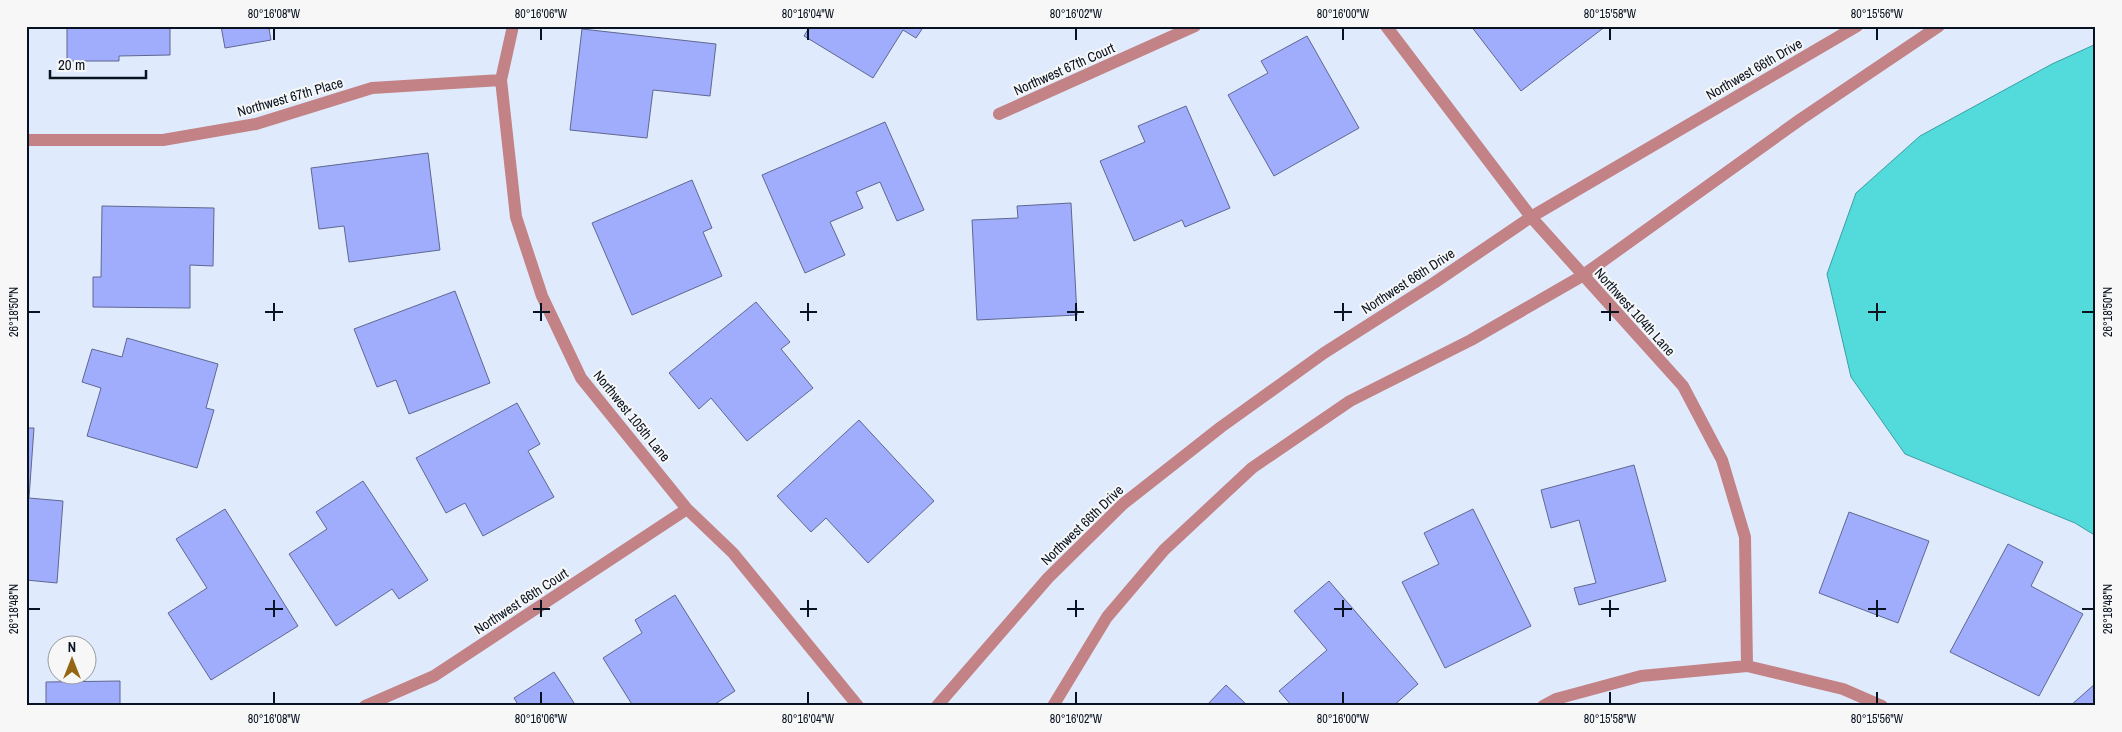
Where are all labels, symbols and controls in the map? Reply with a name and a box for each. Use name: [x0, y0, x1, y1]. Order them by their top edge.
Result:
text: 80°16'08"W: [248, 6, 301, 22]
text: 80°16'06"W: [515, 6, 568, 22]
text: 80°16'04"W: [782, 6, 835, 22]
text: 80°16'02"W: [1050, 6, 1103, 22]
text: 80°16'00"W: [1317, 6, 1370, 22]
text: 80°15'58"W: [1584, 6, 1637, 22]
text: 80°15'56"W: [1851, 6, 1904, 22]
street label: Northwest 66th Drive: [1703, 34, 1805, 104]
street label: Northwest 67th Court: [1011, 39, 1117, 99]
scale bar: [50, 48, 146, 80]
text: 20 m: [58, 54, 85, 75]
street label: Northwest 67th Place: [235, 73, 345, 121]
street label: Northwest 66th Drive: [1358, 244, 1458, 318]
street label: Northwest 104th Lane: [1591, 264, 1679, 360]
text: 26°18'50"N: [6, 287, 22, 337]
text: 26°18'50"N: [2100, 287, 2116, 337]
street label: Northwest 105th Lane: [590, 367, 674, 465]
street label: Northwest 66th Drive: [1037, 481, 1127, 569]
street label: Northwest 66th Court: [471, 564, 571, 638]
text: 26°18'48"N: [6, 584, 22, 634]
text: 26°18'48"N: [2100, 584, 2116, 634]
north arrow: [48, 634, 98, 684]
text: N: [68, 638, 76, 656]
text: 80°16'08"W: [248, 711, 301, 727]
text: 80°16'06"W: [515, 711, 568, 727]
text: 80°16'04"W: [782, 711, 835, 727]
text: 80°16'02"W: [1050, 711, 1103, 727]
text: 80°16'00"W: [1317, 711, 1370, 727]
text: 80°15'58"W: [1584, 711, 1637, 727]
text: 80°15'56"W: [1851, 711, 1904, 727]

